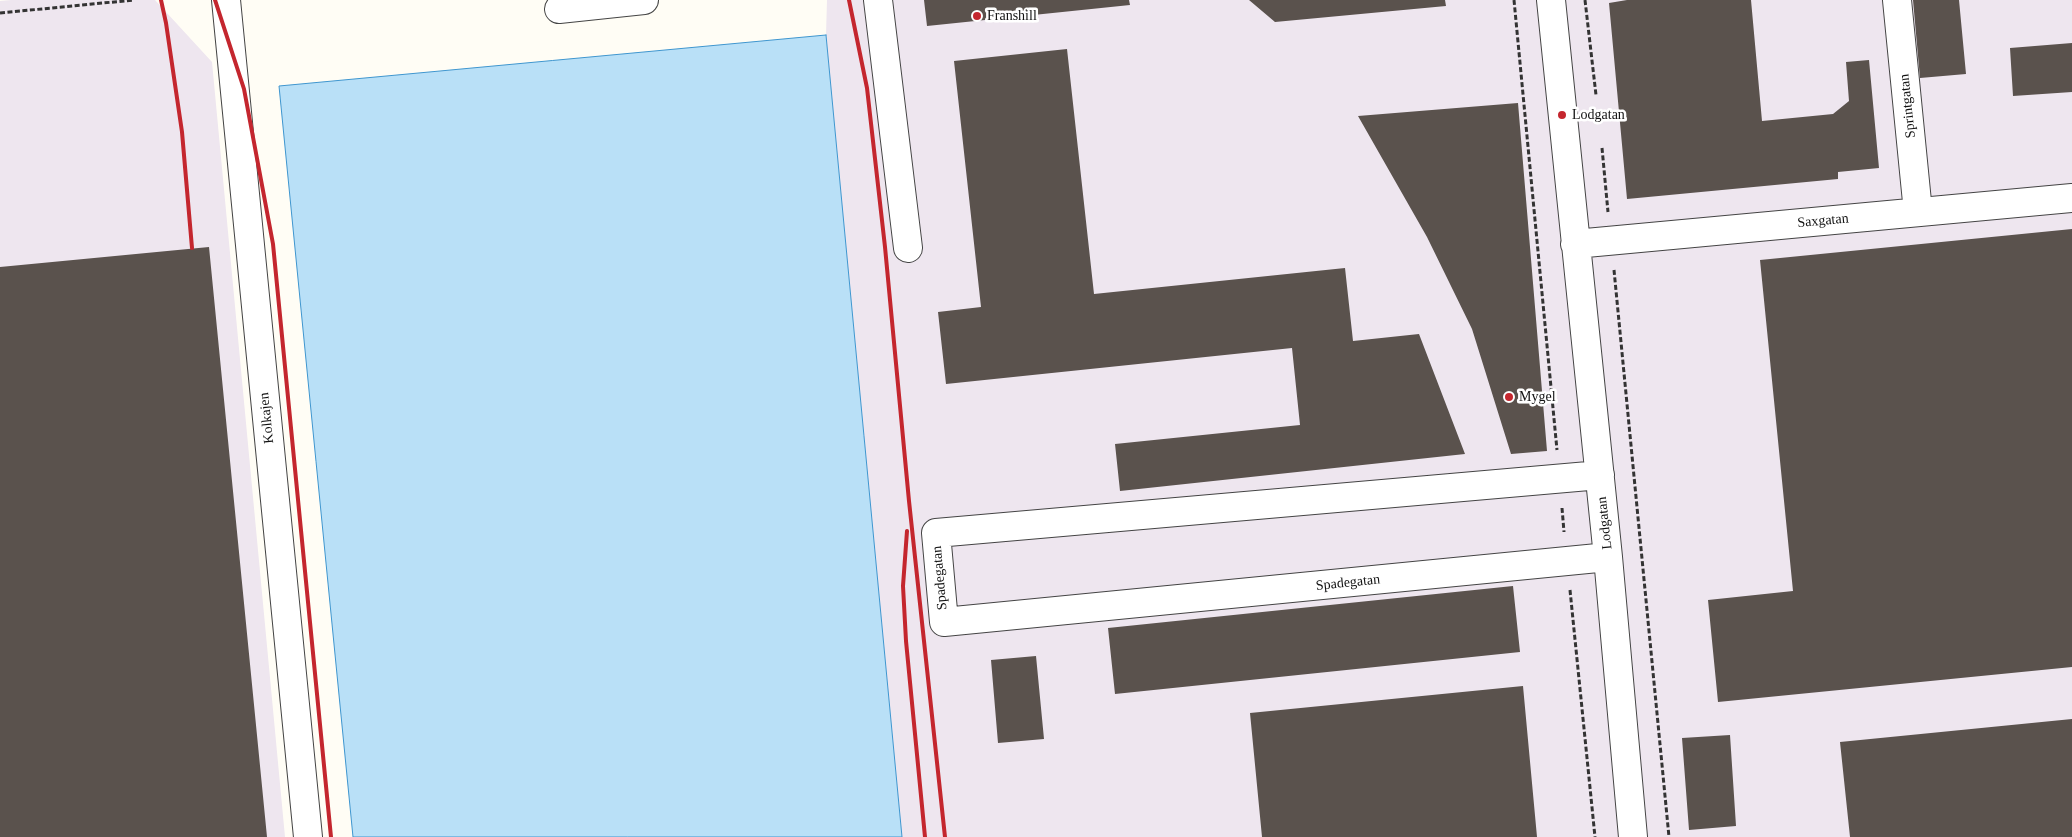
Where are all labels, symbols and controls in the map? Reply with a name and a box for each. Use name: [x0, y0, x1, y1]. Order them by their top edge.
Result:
place label: Franshill: [987, 8, 1037, 24]
marker: Franshill: [971, 10, 983, 22]
street label: Sprintgatan: [1896, 73, 1920, 139]
place label: Lodgatan: [1572, 107, 1625, 123]
marker: Lodgatan: [1556, 109, 1568, 121]
street label: Saxgatan: [1797, 210, 1849, 232]
place label: Mygel: [1519, 389, 1556, 405]
marker: Mygel: [1503, 391, 1515, 403]
street label: Kolkajen: [256, 392, 278, 444]
street label: Lodgatan: [1594, 496, 1616, 550]
street label: Spadegatan: [929, 545, 951, 611]
street label: Spadegatan: [1315, 571, 1381, 595]

